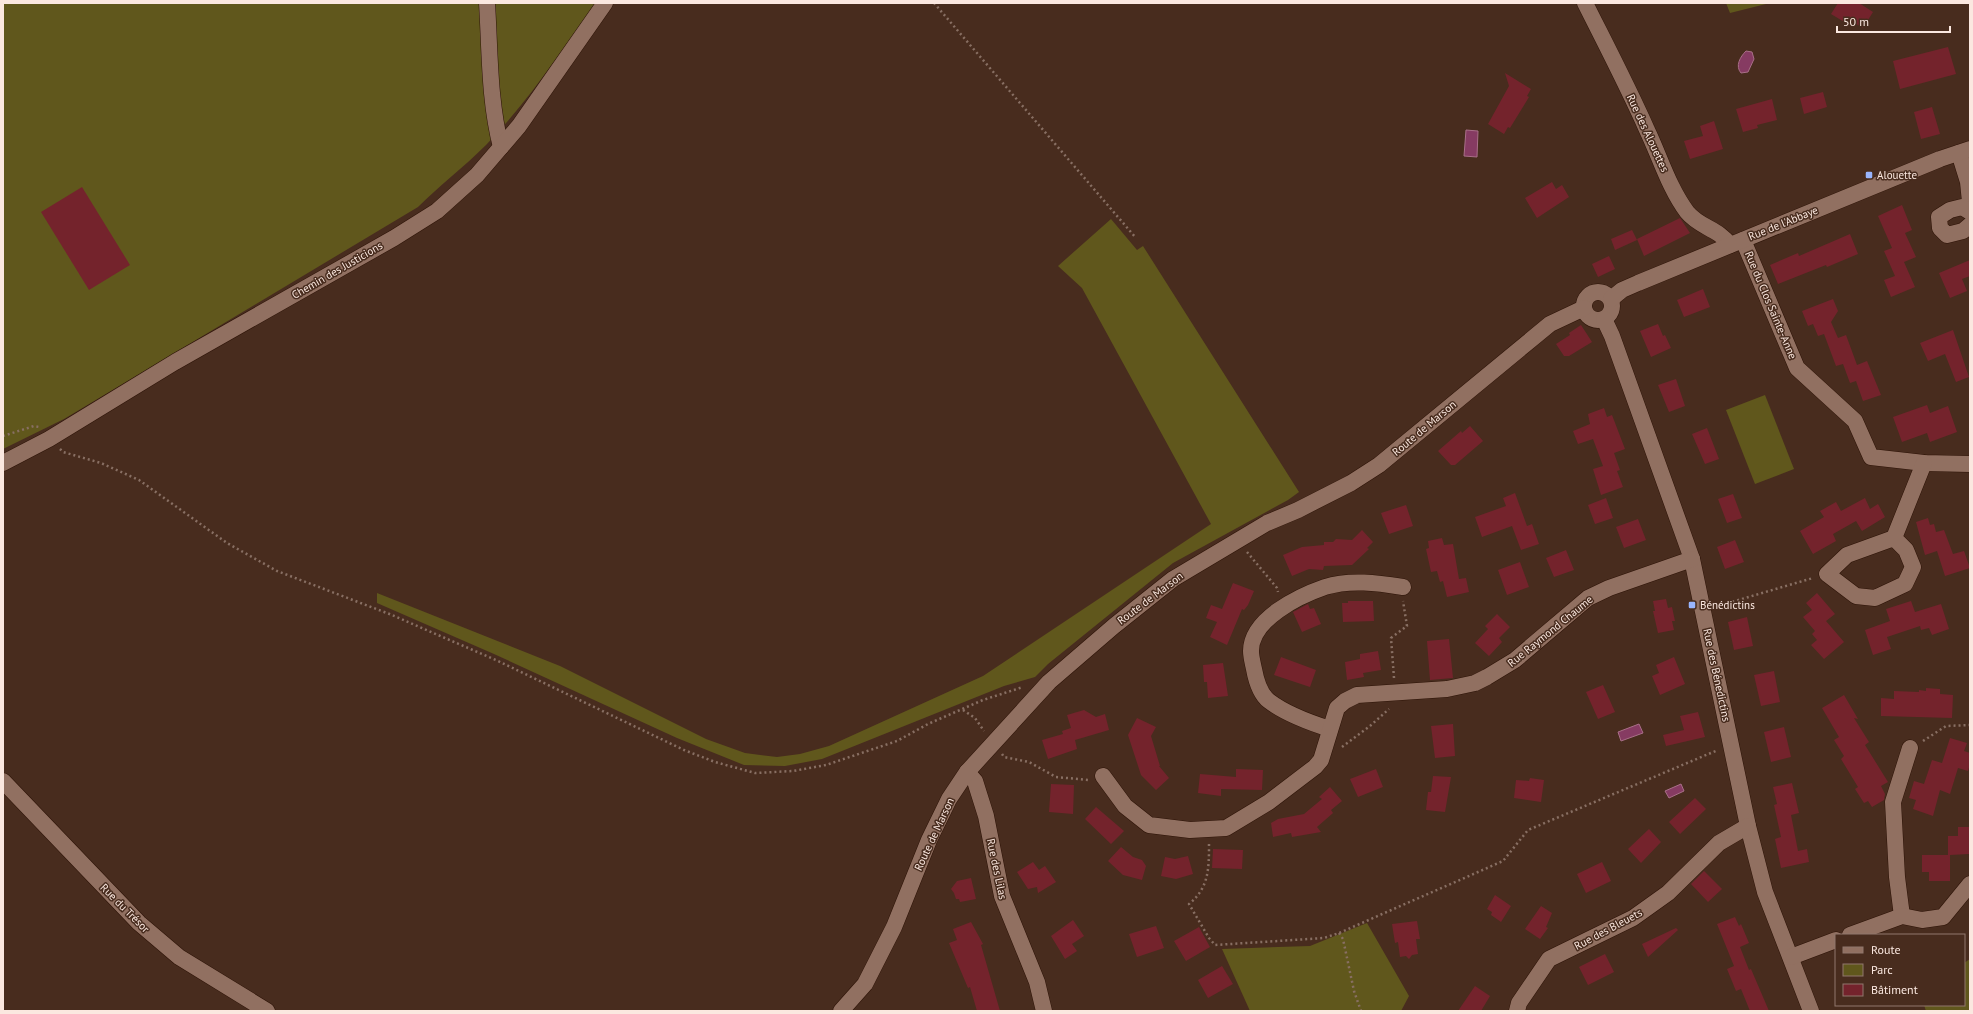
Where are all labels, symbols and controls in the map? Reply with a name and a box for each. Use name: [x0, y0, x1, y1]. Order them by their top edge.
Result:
scale bar: [1837, 8, 1950, 34]
text: 50 m: [1843, 14, 1869, 29]
street label: Rue des Alouettes: [1624, 92, 1672, 174]
place label: Alouette: [1877, 168, 1917, 182]
marker: Alouette: [1864, 170, 1874, 180]
street label: Rue de l'Abbaye: [1746, 203, 1820, 243]
street label: Chemin des Justicions: [289, 238, 385, 302]
street label: Rue du Clos Sainte-Anne: [1742, 249, 1800, 362]
street label: Route de Marson: [1389, 397, 1459, 459]
street label: Route de Marson: [1114, 569, 1186, 627]
street label: Rue Raymond Chaume: [1504, 592, 1596, 670]
place label: Bénédictins: [1700, 598, 1755, 612]
marker: Bénédictins: [1687, 600, 1697, 610]
street label: Rue des Bénedictins: [1700, 627, 1734, 723]
street label: Route de Marson: [911, 795, 957, 873]
street label: Rue des Lilas: [984, 837, 1010, 901]
street label: Rue du Trésor: [97, 880, 153, 936]
street label: Rue des Bleuets: [1572, 905, 1645, 953]
legend: [1835, 934, 1965, 1006]
text: Route: [1871, 942, 1901, 957]
text: Parc: [1871, 962, 1893, 977]
text: Bâtiment: [1871, 982, 1918, 997]

